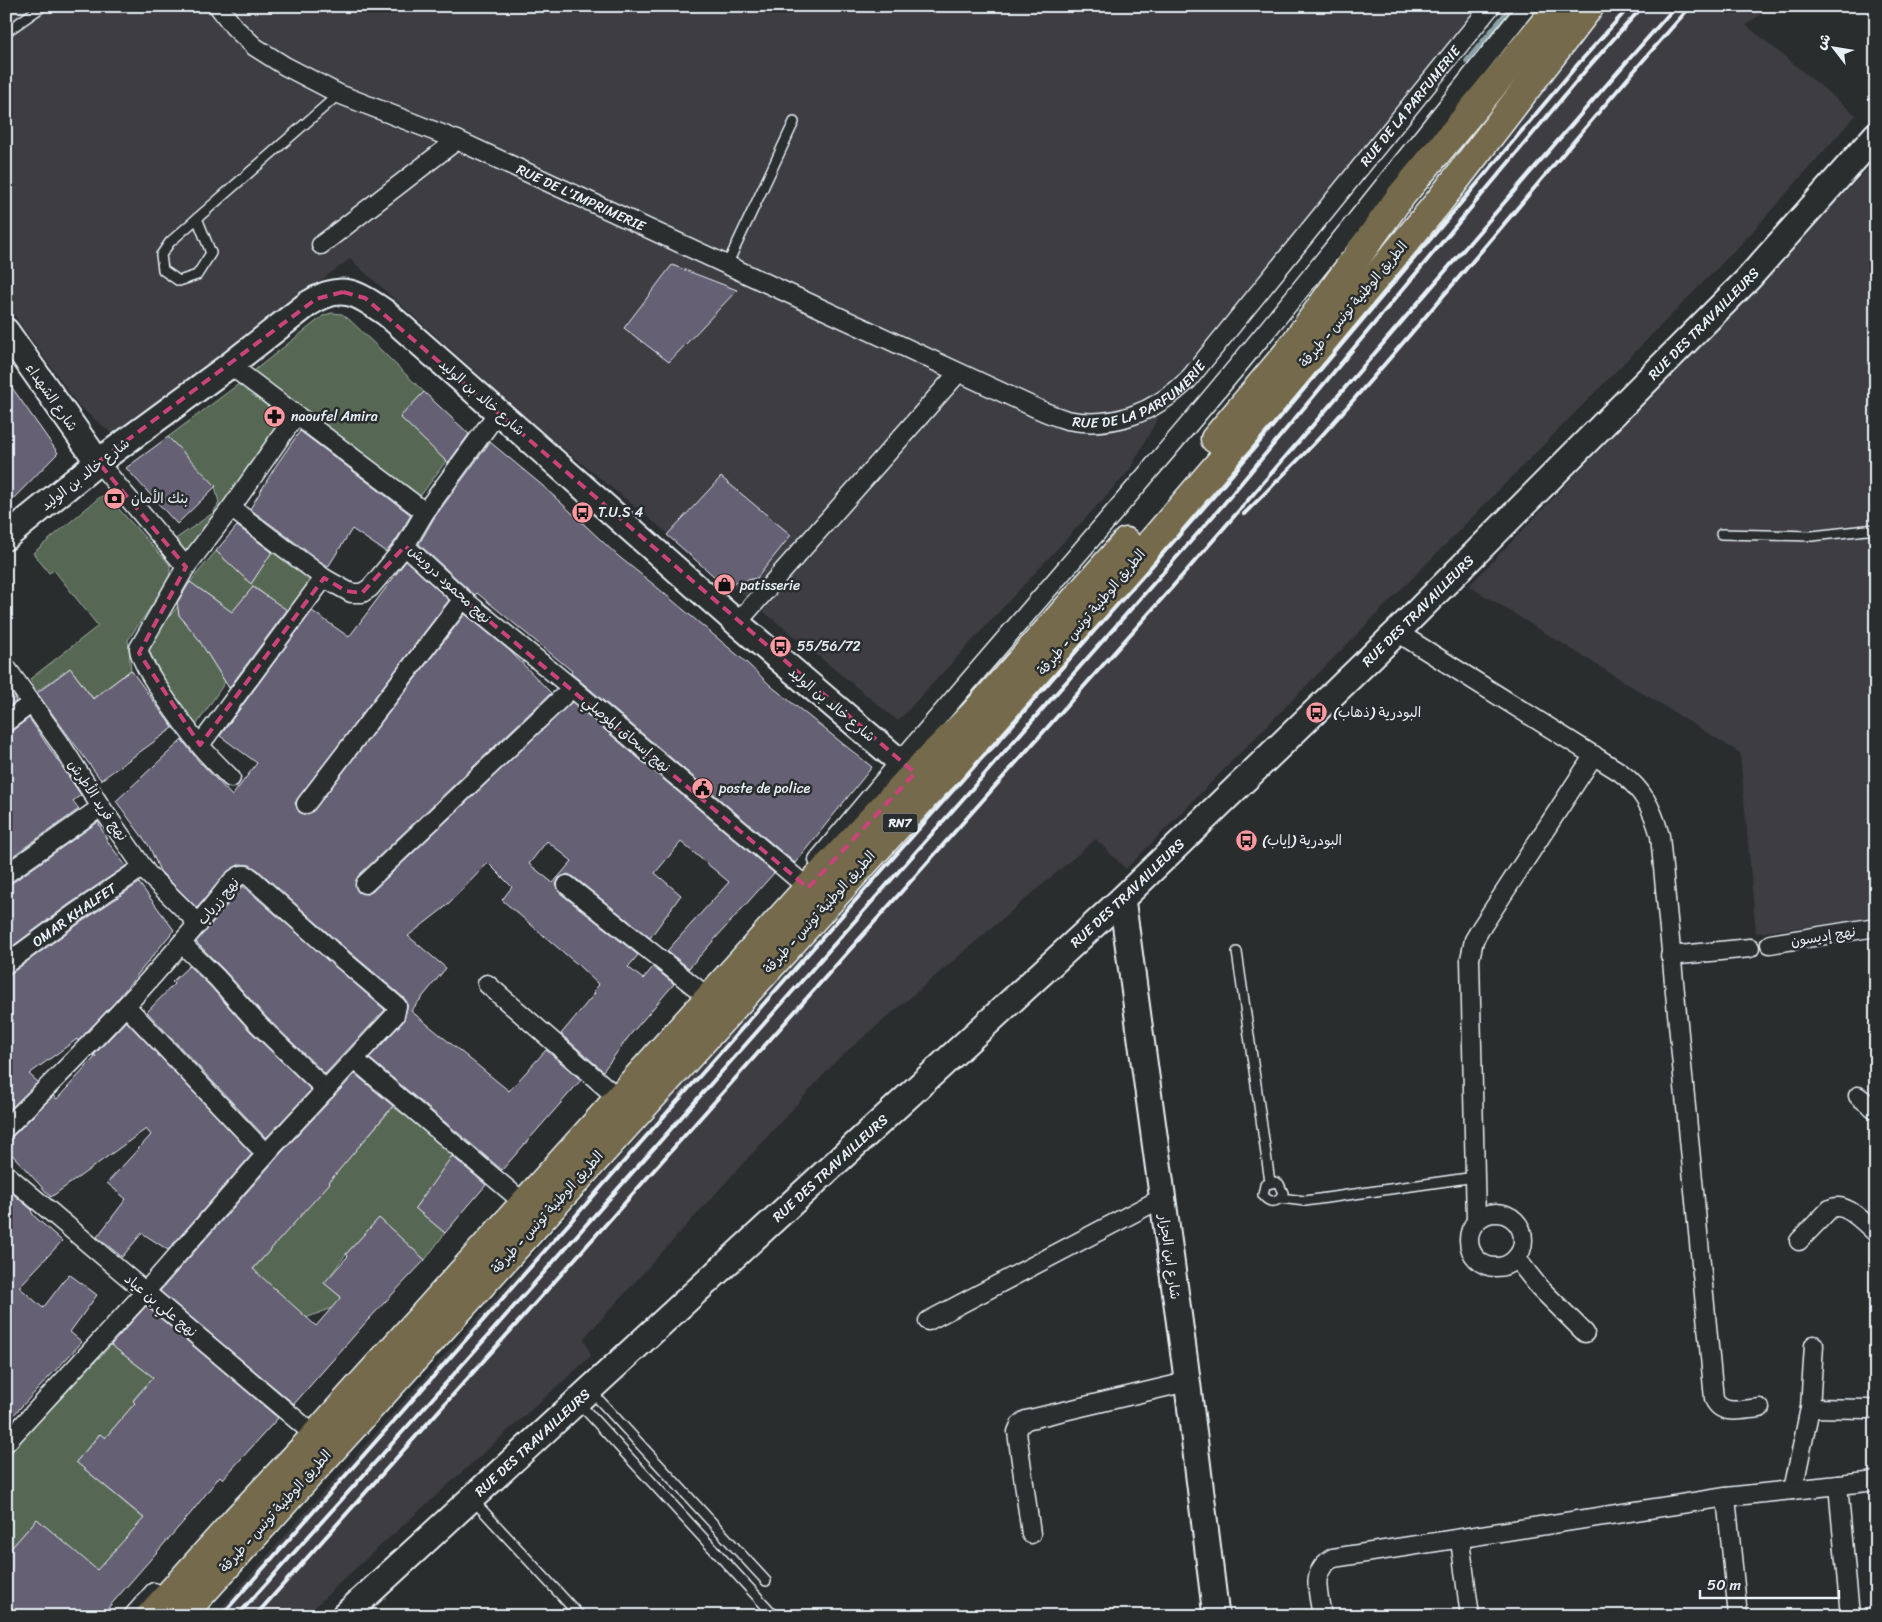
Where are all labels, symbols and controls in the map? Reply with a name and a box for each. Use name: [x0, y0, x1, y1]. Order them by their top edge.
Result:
north arrow: [1810, 22, 1860, 72]
text: ش: [1809, 29, 1838, 55]
street label: RUE DE LA PARFUMERIE: [1354, 39, 1468, 172]
street label: RUE DE L'IMPRIMERIE: [512, 157, 650, 239]
street label: الطريق الوطنية تونس - طبرقة: [1293, 235, 1414, 373]
street label: RUE DES TRAVAILLEURS: [1642, 262, 1766, 386]
street label: شارع خالد بن الوليد: [433, 353, 531, 442]
street label: RUE DE LA PARFUMERIE: [1071, 354, 1213, 435]
street label: شارع الشهداء: [19, 358, 84, 437]
pharmacy icon: naoufel Amira: [263, 404, 287, 428]
place label: naoufel Amira: [291, 404, 378, 429]
street label: شارع خالد بن الوليد: [35, 431, 135, 517]
bank icon: بنك الأمان: [103, 486, 127, 510]
place label: بنك الأمان: [131, 486, 188, 511]
bus stop icon: T.U.S 4: [570, 500, 594, 524]
place label: T.U.S 4: [598, 500, 644, 525]
street label: نهج محمود درويش: [402, 539, 497, 630]
street label: الطريق الوطنية تونس - طبرقة: [1031, 543, 1152, 681]
street label: RUE DES TRAVAILLEURS: [1356, 549, 1480, 673]
shop icon: patisserie: [712, 573, 736, 597]
place label: patisserie: [739, 573, 800, 598]
bus stop icon: 55/56/72: [769, 634, 793, 658]
place label: 55/56/72: [797, 634, 861, 659]
street label: شارع خالد بن الوليد: [782, 660, 881, 749]
street label: نهج إسحاق الموصلي: [577, 690, 676, 779]
bus stop icon: البودرية (ذهاب): [1305, 700, 1329, 724]
place label: البودرية (ذهاب): [1333, 700, 1421, 725]
street label: نهج فريد الأطرش: [61, 754, 134, 846]
public building icon: poste de police: [691, 776, 715, 800]
place label: poste de police: [718, 776, 811, 801]
road number: RN7: [882, 814, 918, 832]
bus stop icon: البودرية (إياب): [1234, 828, 1258, 852]
place label: البودرية (إياب): [1262, 828, 1342, 853]
street label: RUE DES TRAVAILLEURS: [1064, 832, 1191, 954]
street label: الطريق الوطنية تونس - طبرقة: [757, 845, 882, 980]
street label: نهج زرياب: [191, 872, 246, 931]
street label: OMAR KHALFET: [27, 876, 123, 954]
street label: نهج إديسون: [1789, 919, 1857, 954]
street label: RUE DES TRAVAILLEURS: [767, 1108, 894, 1229]
street label: الطريق الوطنية تونس - طبرقة: [485, 1145, 610, 1280]
street label: شارع ابن الجزار: [1151, 1212, 1188, 1301]
street label: نهج علي بن عياد: [118, 1267, 203, 1344]
street label: RUE DES TRAVAILLEURS: [469, 1382, 597, 1503]
street label: الطريق الوطنية تونس - طبرقة: [213, 1444, 338, 1579]
scale bar: [1700, 1567, 1838, 1599]
text: 50 m: [1707, 1572, 1742, 1598]

